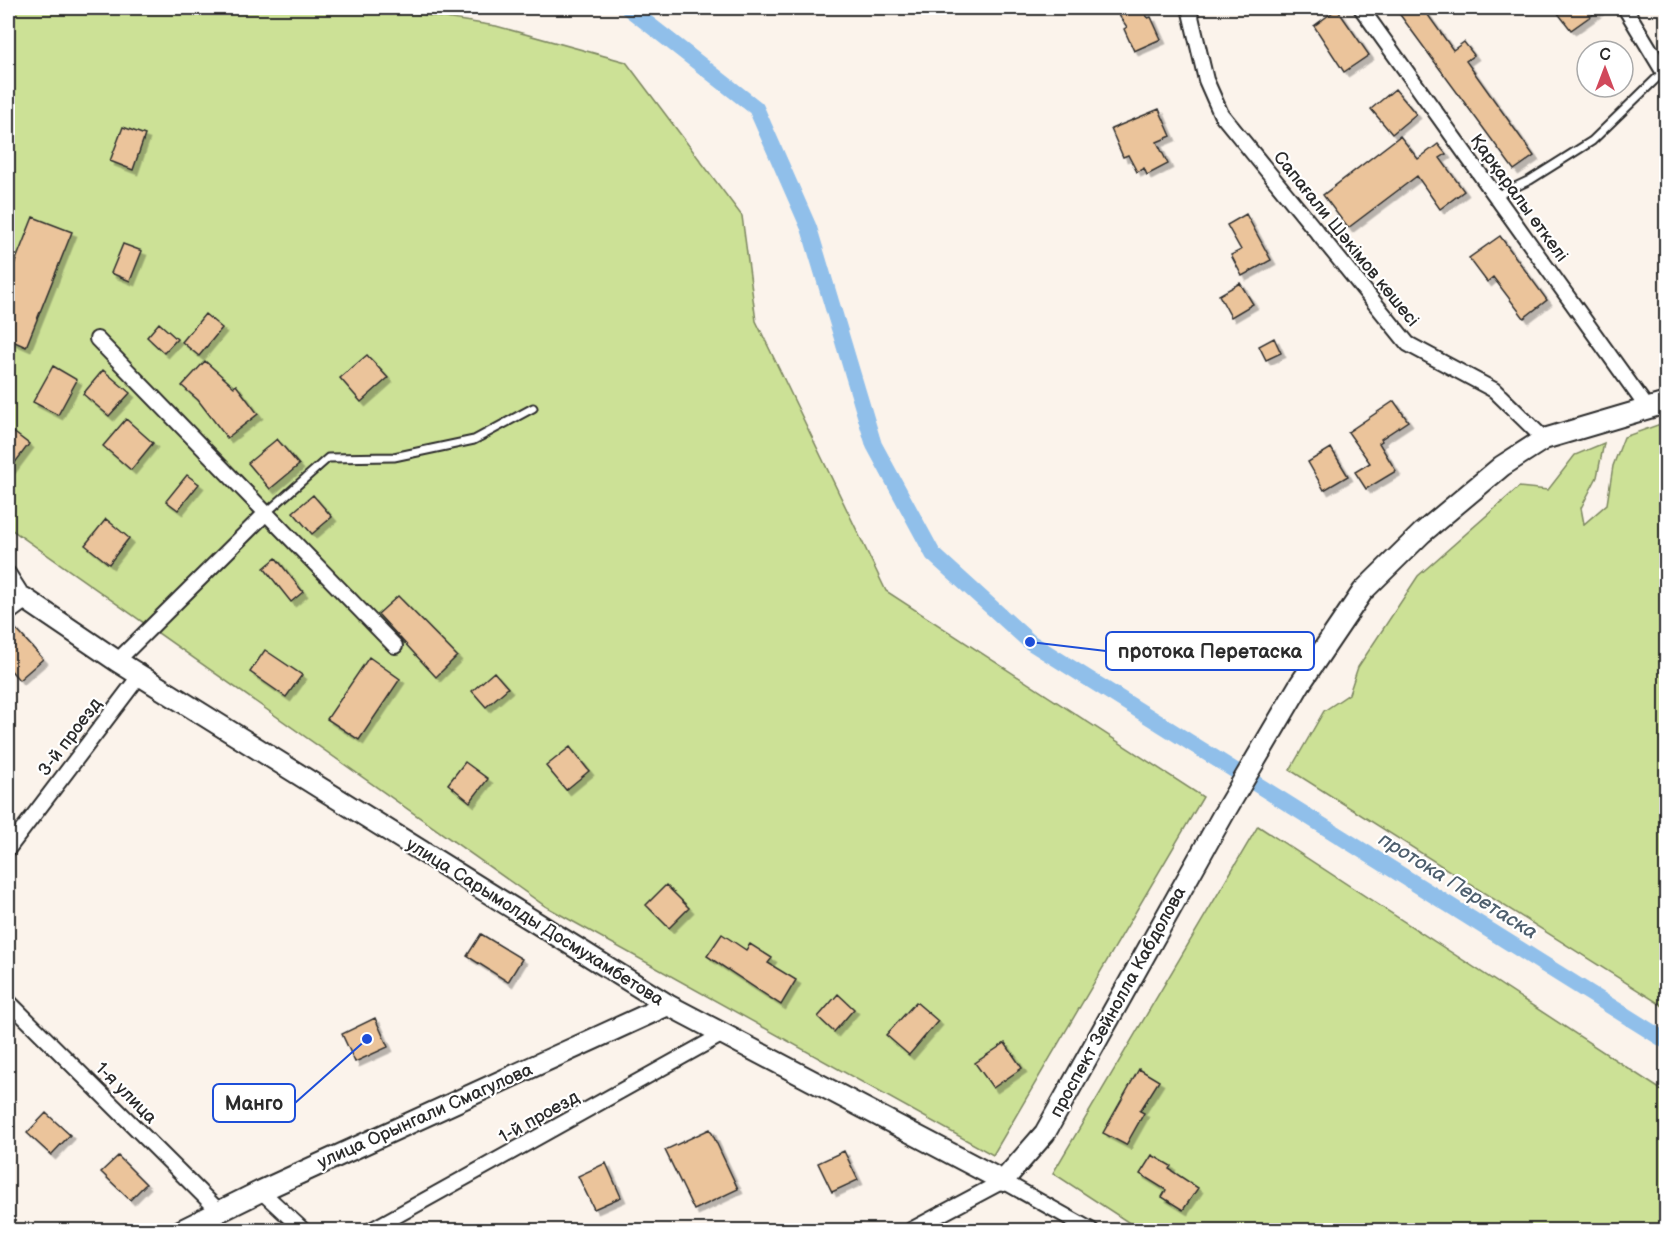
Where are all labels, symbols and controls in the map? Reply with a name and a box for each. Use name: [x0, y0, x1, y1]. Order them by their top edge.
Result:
north arrow: [1575, 39, 1635, 99]
text: С: [1599, 46, 1611, 65]
street label: Қарқаралы өткелі: [1466, 130, 1572, 266]
street label: Сапағали Шәкімов көшесі: [1269, 147, 1423, 331]
callout: протока Перетаска: [1106, 632, 1314, 670]
text: протока Перетаска: [1118, 640, 1303, 664]
street label: 3-й проезд: [34, 694, 106, 780]
water label: протока Перетаска: [1374, 827, 1542, 945]
street label: улица Сарымолды Досмухамбетова: [402, 834, 668, 1010]
street label: проспект Зейнолла Кабдолова: [1046, 883, 1190, 1121]
street label: 1-я улица: [91, 1058, 161, 1128]
street label: улица Орынгали Смагулова: [314, 1059, 536, 1173]
callout: Манго: [213, 1084, 295, 1122]
street label: 1-й проезд: [495, 1086, 583, 1148]
text: Манго: [225, 1092, 283, 1116]

